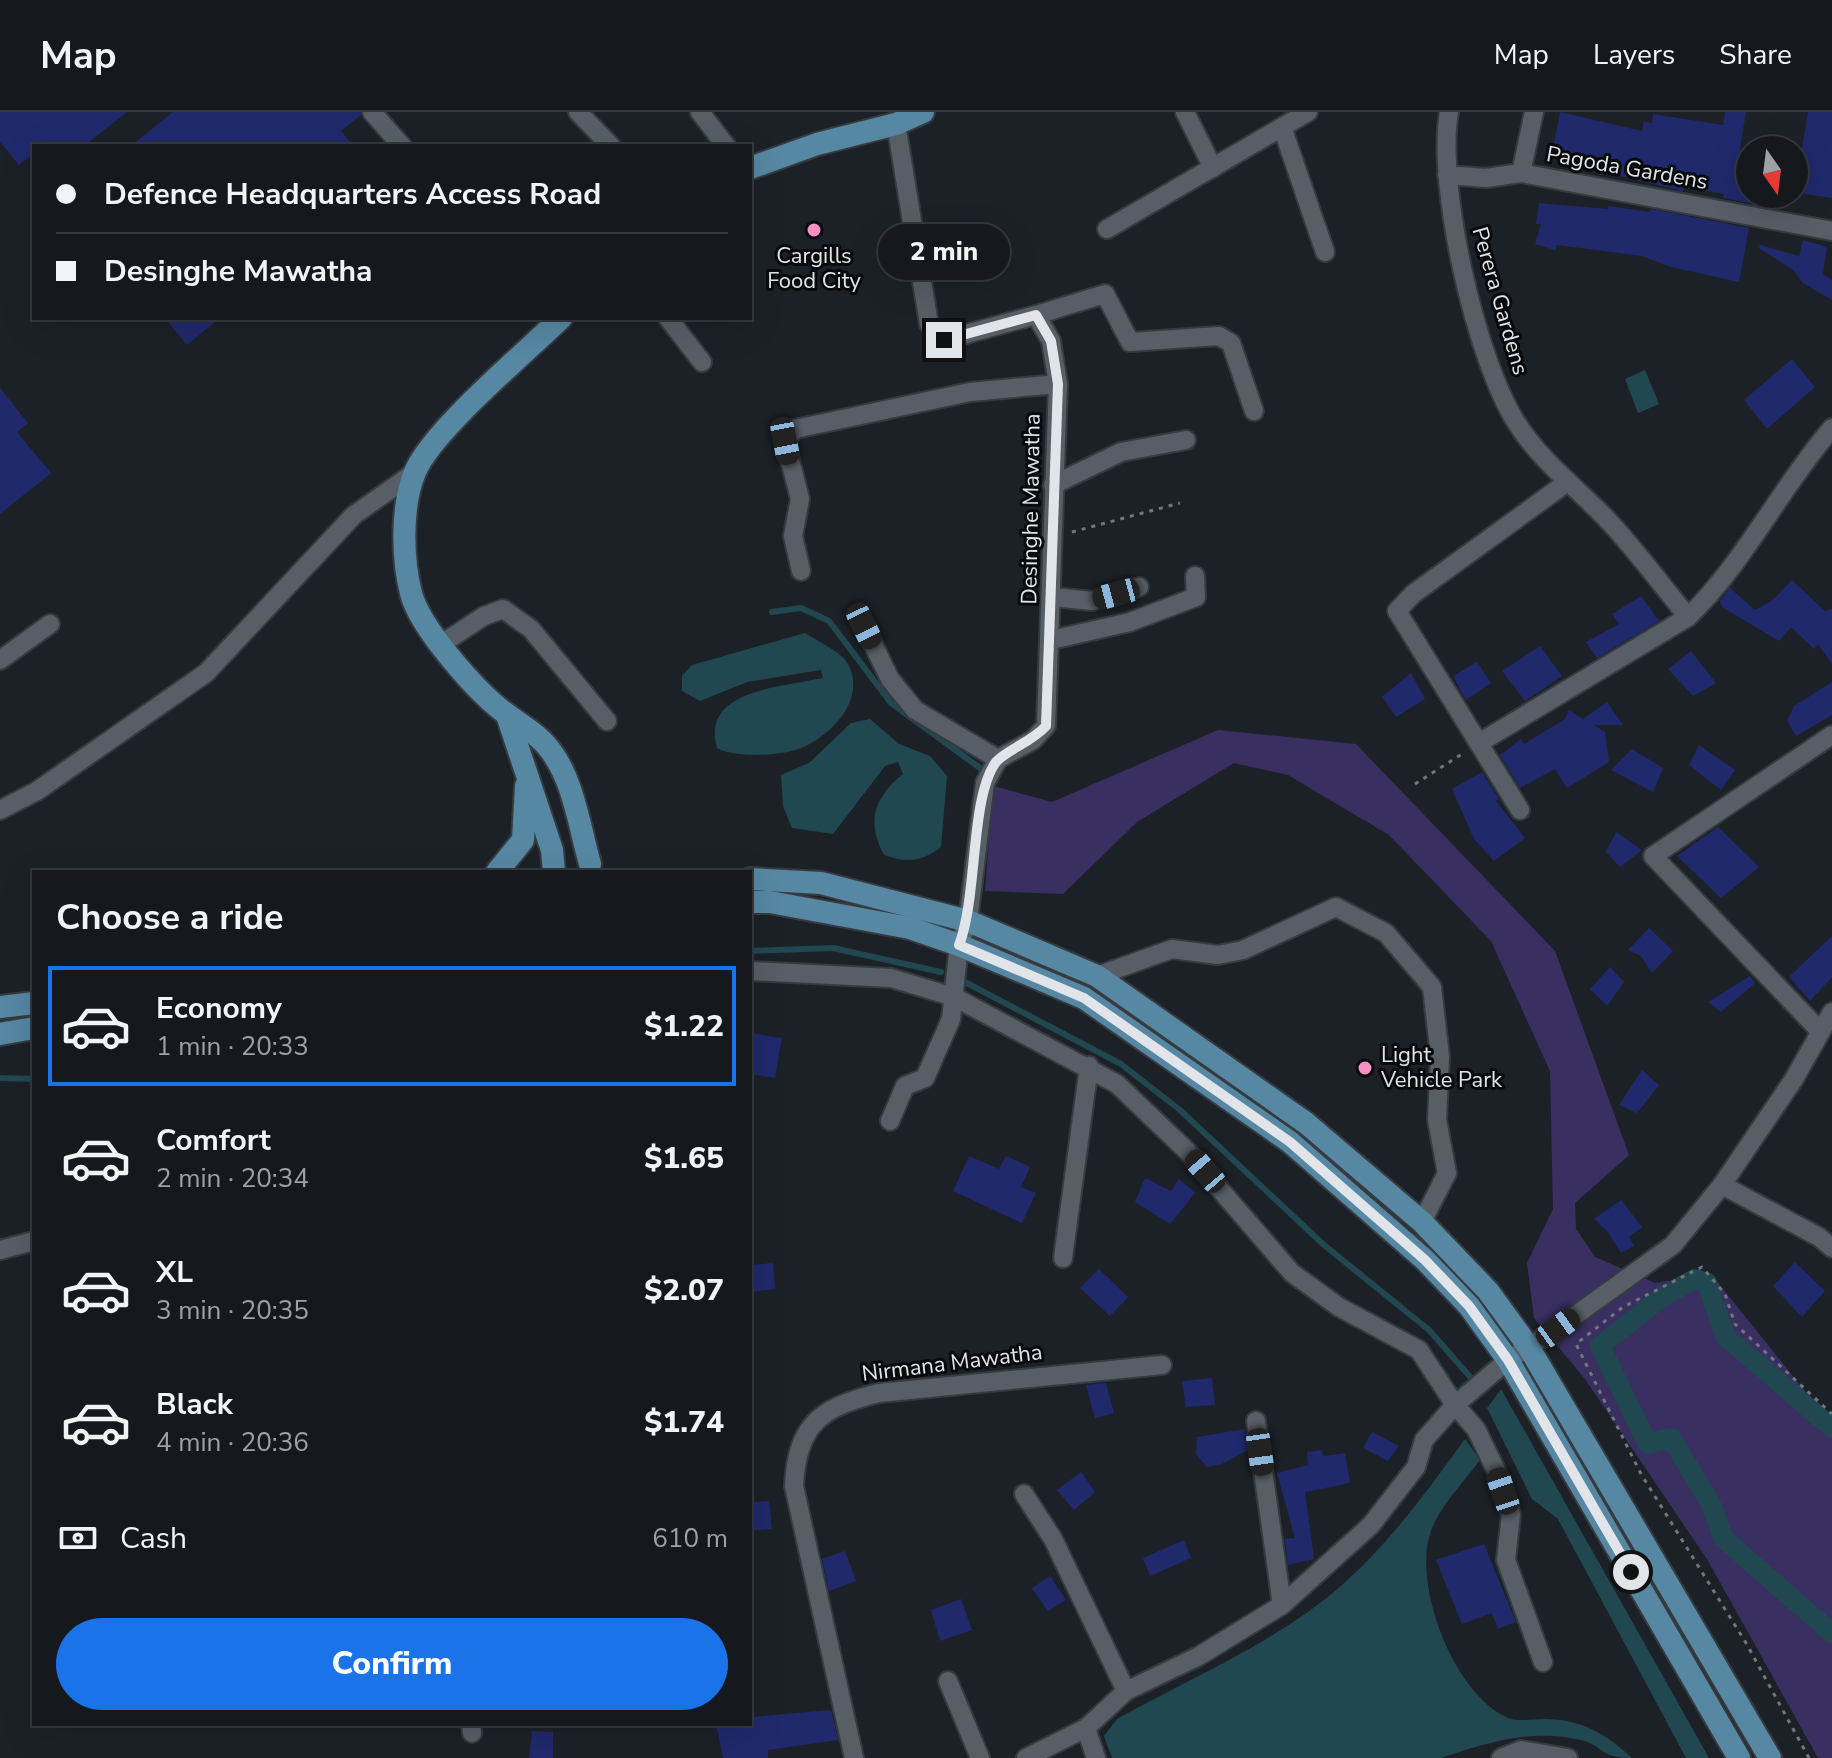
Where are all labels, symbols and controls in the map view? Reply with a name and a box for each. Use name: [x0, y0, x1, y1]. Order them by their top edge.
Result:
text: Map: [40, 30, 117, 81]
text: Map: [1494, 36, 1549, 74]
text: Layers: [1593, 36, 1675, 74]
text: Share: [1719, 36, 1792, 74]
north arrow: [1736, 136, 1808, 208]
map controls: [1736, 136, 1808, 208]
street label: Pagoda Gardens: [1544, 139, 1710, 197]
text: Defence Headquarters Access Road: [104, 174, 601, 215]
marker: Cargills Food City: [805, 221, 823, 239]
callout: 2 min: [878, 224, 1010, 280]
street label: Perera Gardens: [1465, 224, 1535, 378]
text: 2 min: [910, 234, 978, 269]
place label: Cargills Food City: [767, 241, 862, 296]
text: Desinghe Mawatha: [104, 251, 372, 292]
route end: [926, 322, 962, 358]
street label: Desinghe Mawatha: [1014, 413, 1048, 605]
car: [769, 415, 801, 467]
car: [1090, 576, 1142, 612]
car: [843, 599, 885, 653]
text: Choose a ride: [56, 893, 284, 942]
text: Economy: [156, 988, 282, 1029]
icon: car: [60, 990, 132, 1062]
text: $1.22: [644, 1006, 724, 1047]
text: 1 min · 20:33: [156, 1029, 309, 1064]
place label: Light Vehicle Park: [1380, 1040, 1503, 1095]
marker: Light Vehicle Park: [1356, 1059, 1374, 1077]
text: Comfort: [156, 1120, 271, 1161]
icon: car: [60, 1122, 132, 1194]
text: $1.65: [644, 1138, 724, 1179]
car: [1180, 1145, 1230, 1197]
text: 2 min · 20:34: [156, 1161, 309, 1196]
text: XL: [156, 1252, 193, 1293]
icon: car: [60, 1254, 132, 1326]
text: $2.07: [644, 1270, 724, 1311]
text: 3 min · 20:35: [156, 1293, 309, 1328]
car: [1532, 1304, 1584, 1352]
street label: Nirmana Mawatha: [860, 1337, 1044, 1389]
text: Black: [156, 1384, 233, 1425]
icon: car: [60, 1386, 132, 1458]
text: $1.74: [644, 1402, 724, 1443]
text: 4 min · 20:36: [156, 1425, 309, 1460]
car: [1245, 1427, 1275, 1477]
car: [1484, 1464, 1522, 1518]
icon: cash: [56, 1516, 100, 1560]
text: Cash: [120, 1518, 187, 1559]
text: 610 m: [652, 1521, 728, 1556]
route start: [1613, 1554, 1649, 1590]
button: Confirm: [56, 1618, 728, 1710]

